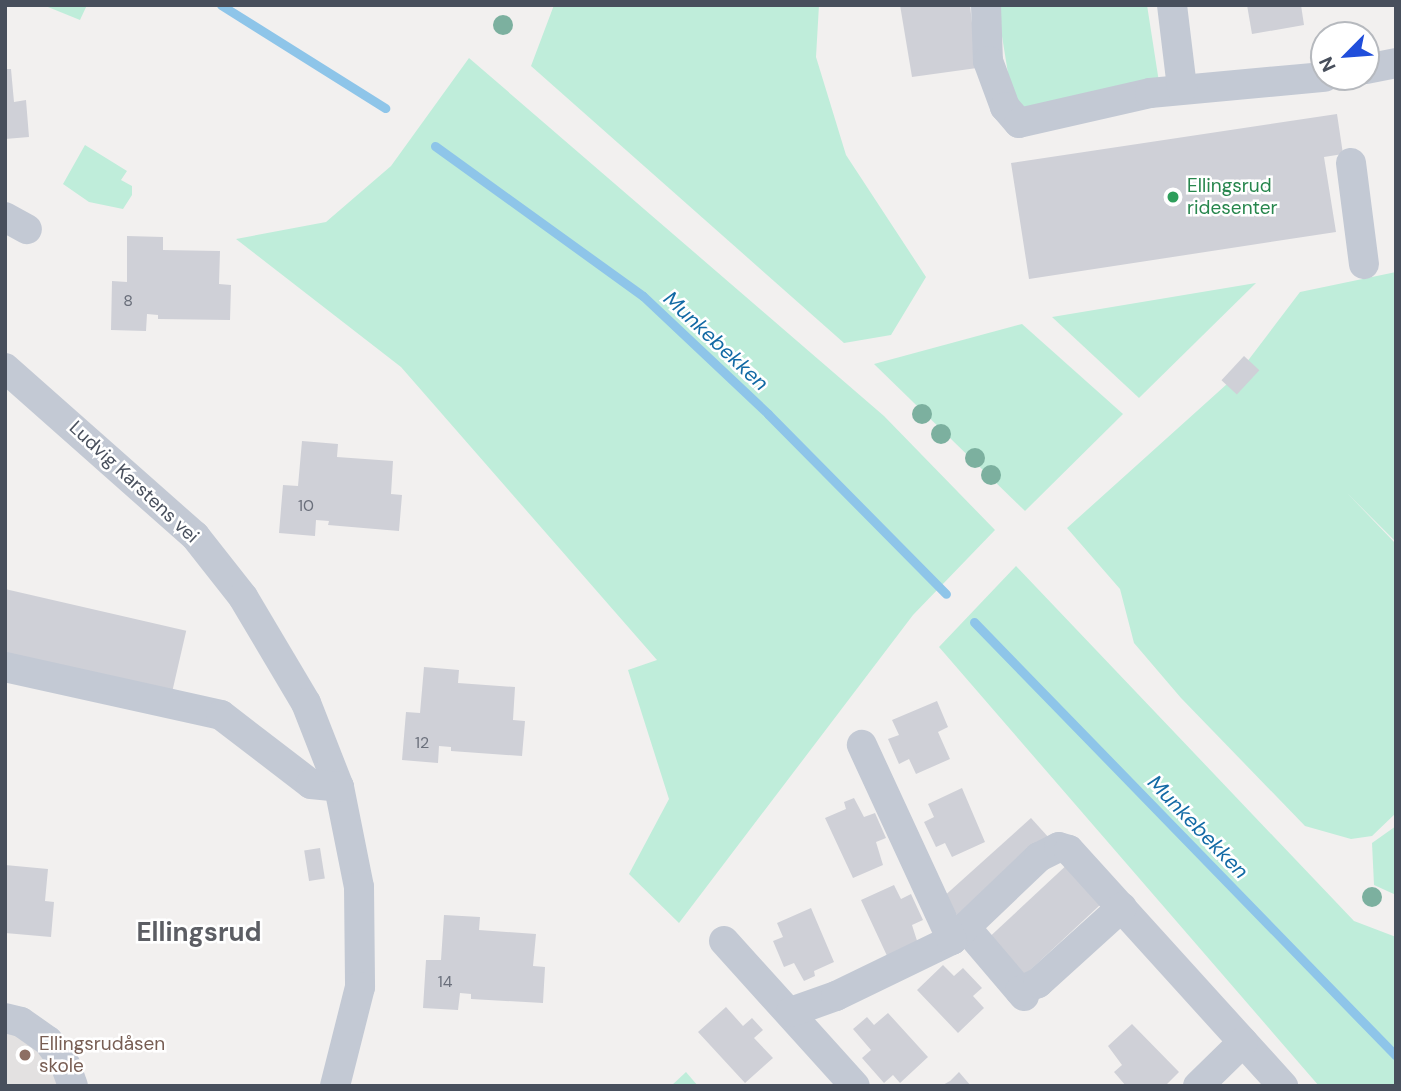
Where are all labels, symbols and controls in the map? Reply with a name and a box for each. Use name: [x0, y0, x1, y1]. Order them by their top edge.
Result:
north arrow: [1310, 21, 1380, 91]
text: N: [1313, 53, 1342, 76]
place label: Ellingsrud ridesenter: [1187, 175, 1278, 219]
marker: Ellingsrud ridesenter: [1165, 189, 1181, 205]
water label: Munkebekken: [658, 286, 774, 396]
house number: 8: [123, 291, 133, 311]
street label: Ludvig Karstens vei: [65, 416, 203, 548]
house number: 10: [298, 496, 314, 516]
house number: 12: [415, 733, 429, 753]
water label: Munkebekken: [1142, 770, 1254, 884]
district label: Ellingsrud: [136, 917, 262, 949]
house number: 14: [438, 972, 452, 992]
place label: Ellingsrudåsen skole: [39, 1033, 165, 1077]
marker: Ellingsrudåsen skole: [17, 1047, 33, 1063]

